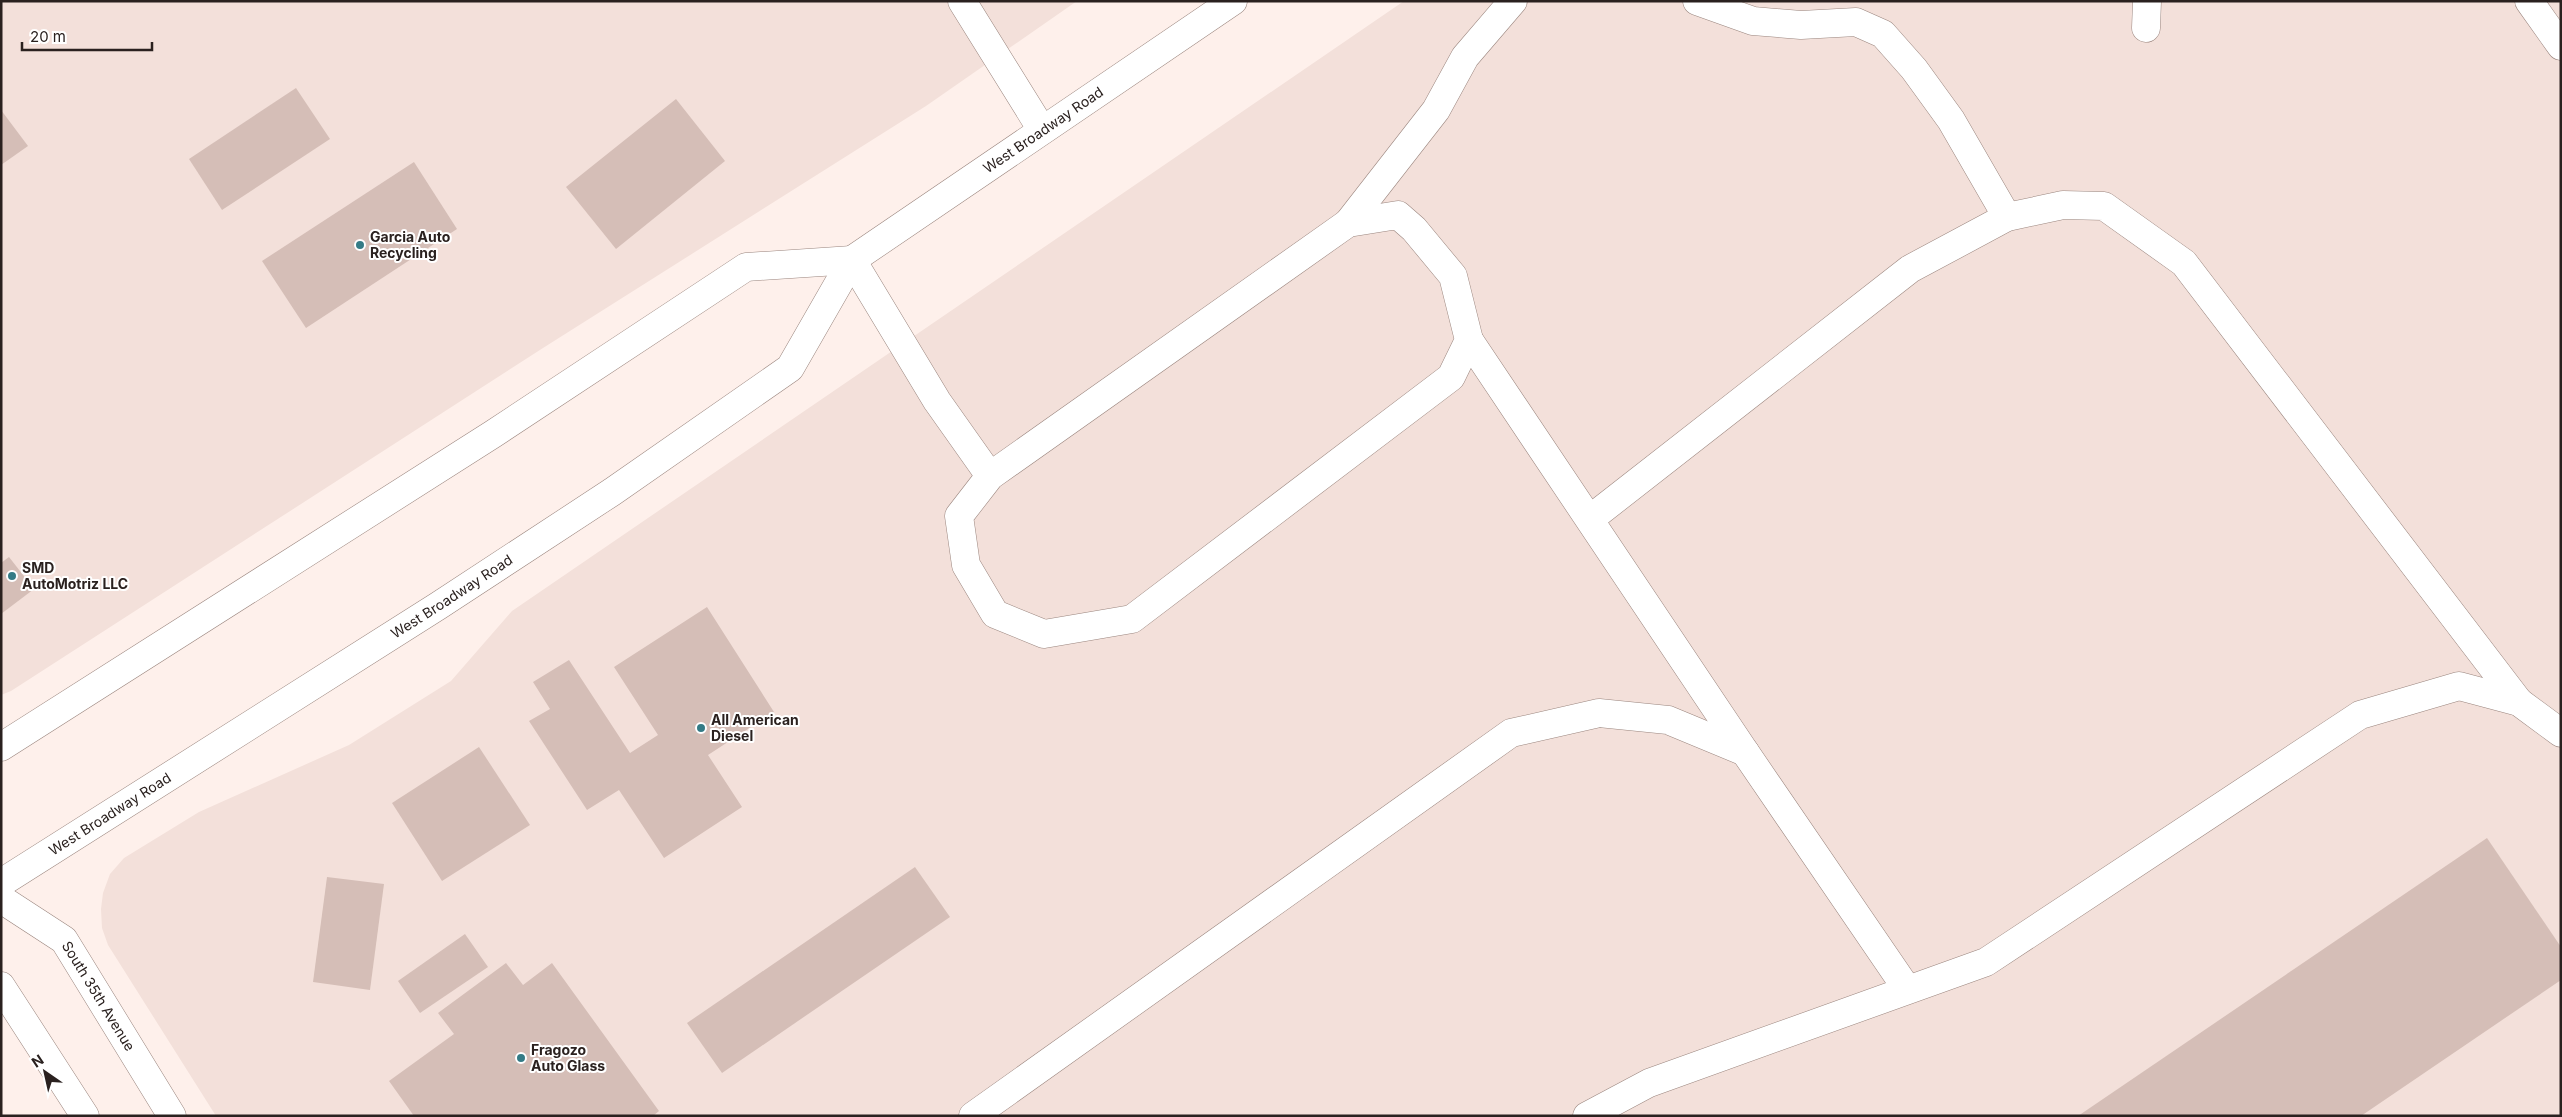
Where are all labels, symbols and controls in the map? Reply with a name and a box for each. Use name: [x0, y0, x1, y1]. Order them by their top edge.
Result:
scale bar: [22, 20, 152, 52]
text: 20 m: [30, 27, 66, 46]
street label: West Broadway Road: [980, 83, 1106, 176]
place label: Garcia Auto Recycling: [370, 228, 451, 261]
marker: Garcia Auto Recycling: [354, 239, 366, 251]
street label: West Broadway Road: [388, 551, 515, 642]
place label: SMD AutoMotriz LLC: [22, 559, 128, 592]
marker: SMD AutoMotriz LLC: [6, 570, 18, 582]
place label: All American Diesel: [711, 711, 799, 744]
marker: All American Diesel: [695, 722, 707, 734]
street label: West Broadway Road: [46, 769, 174, 858]
street label: South 35th Avenue: [59, 938, 139, 1054]
place label: Fragozo Auto Glass: [531, 1041, 605, 1074]
north arrow: [20, 1047, 70, 1097]
text: N: [28, 1051, 47, 1071]
marker: Fragozo Auto Glass: [515, 1052, 527, 1064]

